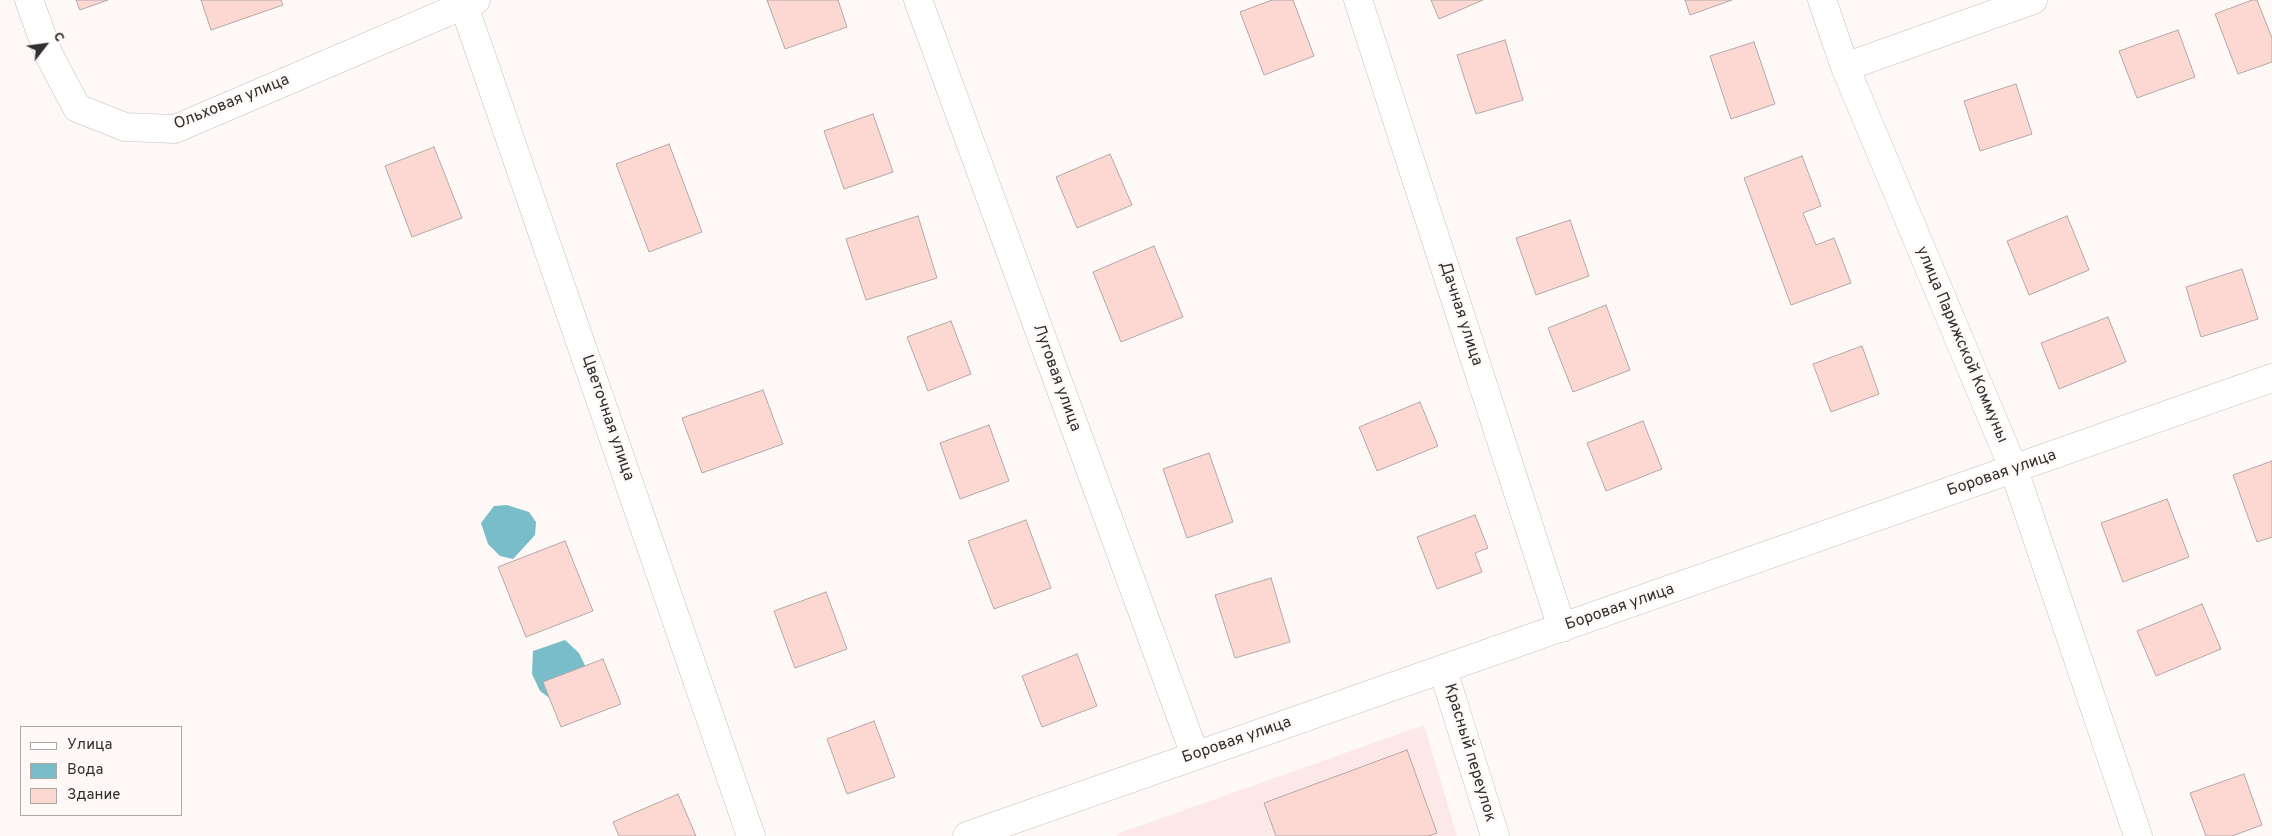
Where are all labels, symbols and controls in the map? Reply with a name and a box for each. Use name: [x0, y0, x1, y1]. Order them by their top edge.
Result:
north arrow: [20, 20, 70, 70]
text: С: [49, 29, 68, 45]
street label: Ольховая улица: [171, 71, 293, 135]
street label: улица Парижской Коммуны: [1911, 244, 2011, 446]
street label: Дачная улица: [1434, 260, 1486, 368]
street label: Луговая улица: [1028, 322, 1084, 434]
street label: Цветочная улица: [576, 353, 638, 483]
street label: Боровая улица: [1945, 446, 2059, 502]
street label: Боровая улица: [1563, 580, 1677, 636]
street label: Красный переулок: [1439, 681, 1499, 825]
street label: Боровая улица: [1180, 713, 1294, 769]
legend: [20, 726, 182, 816]
text: Улица: [67, 736, 112, 755]
text: Вода: [67, 761, 103, 780]
text: Здание: [67, 786, 120, 805]

